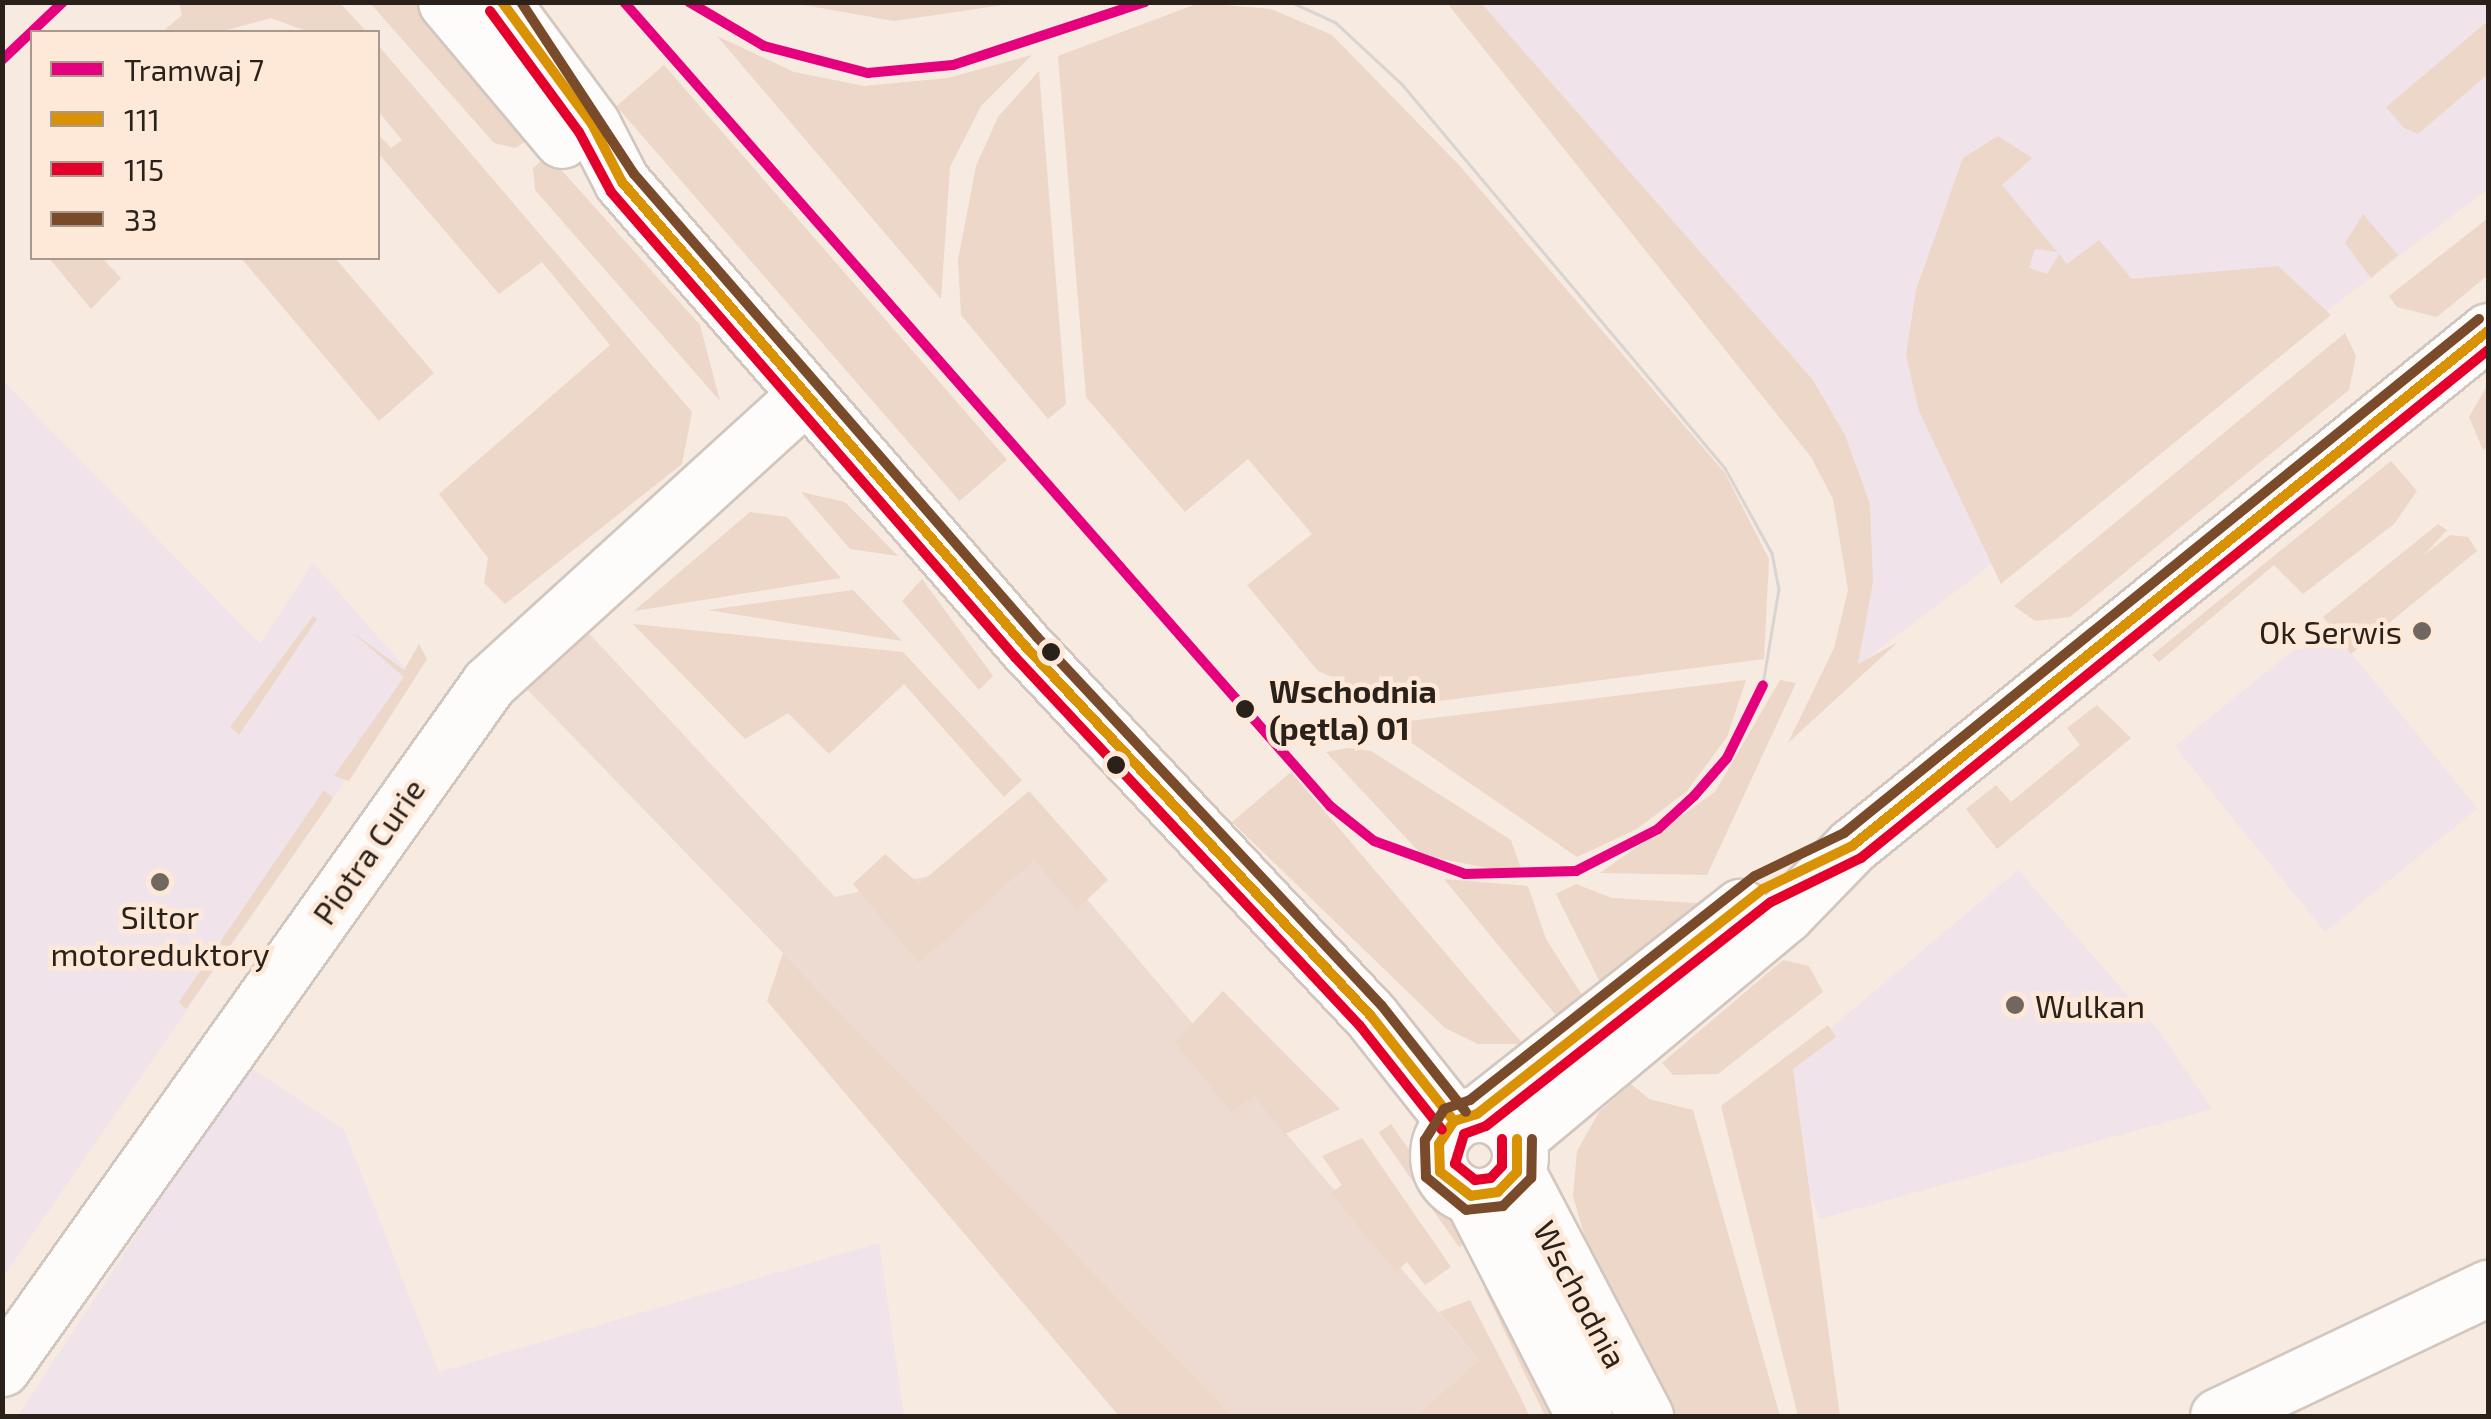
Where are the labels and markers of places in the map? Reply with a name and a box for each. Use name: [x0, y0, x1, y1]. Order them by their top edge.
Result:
place label: Ok Serwis: [2259, 612, 2402, 650]
marker: Ok Serwis: [2411, 620, 2433, 642]
unlabelled marker: [1041, 642, 1061, 662]
place label: Wschodnia (pętla) 01: [1269, 672, 1437, 747]
marker: Wschodnia (pętla) 01: [1230, 694, 1260, 724]
unlabelled marker: [1106, 755, 1126, 775]
marker: Siltor motoreduktory: [149, 871, 171, 893]
place label: Siltor motoreduktory: [50, 898, 270, 973]
place label: Wulkan: [2035, 986, 2145, 1024]
marker: Wulkan: [2004, 994, 2026, 1016]

